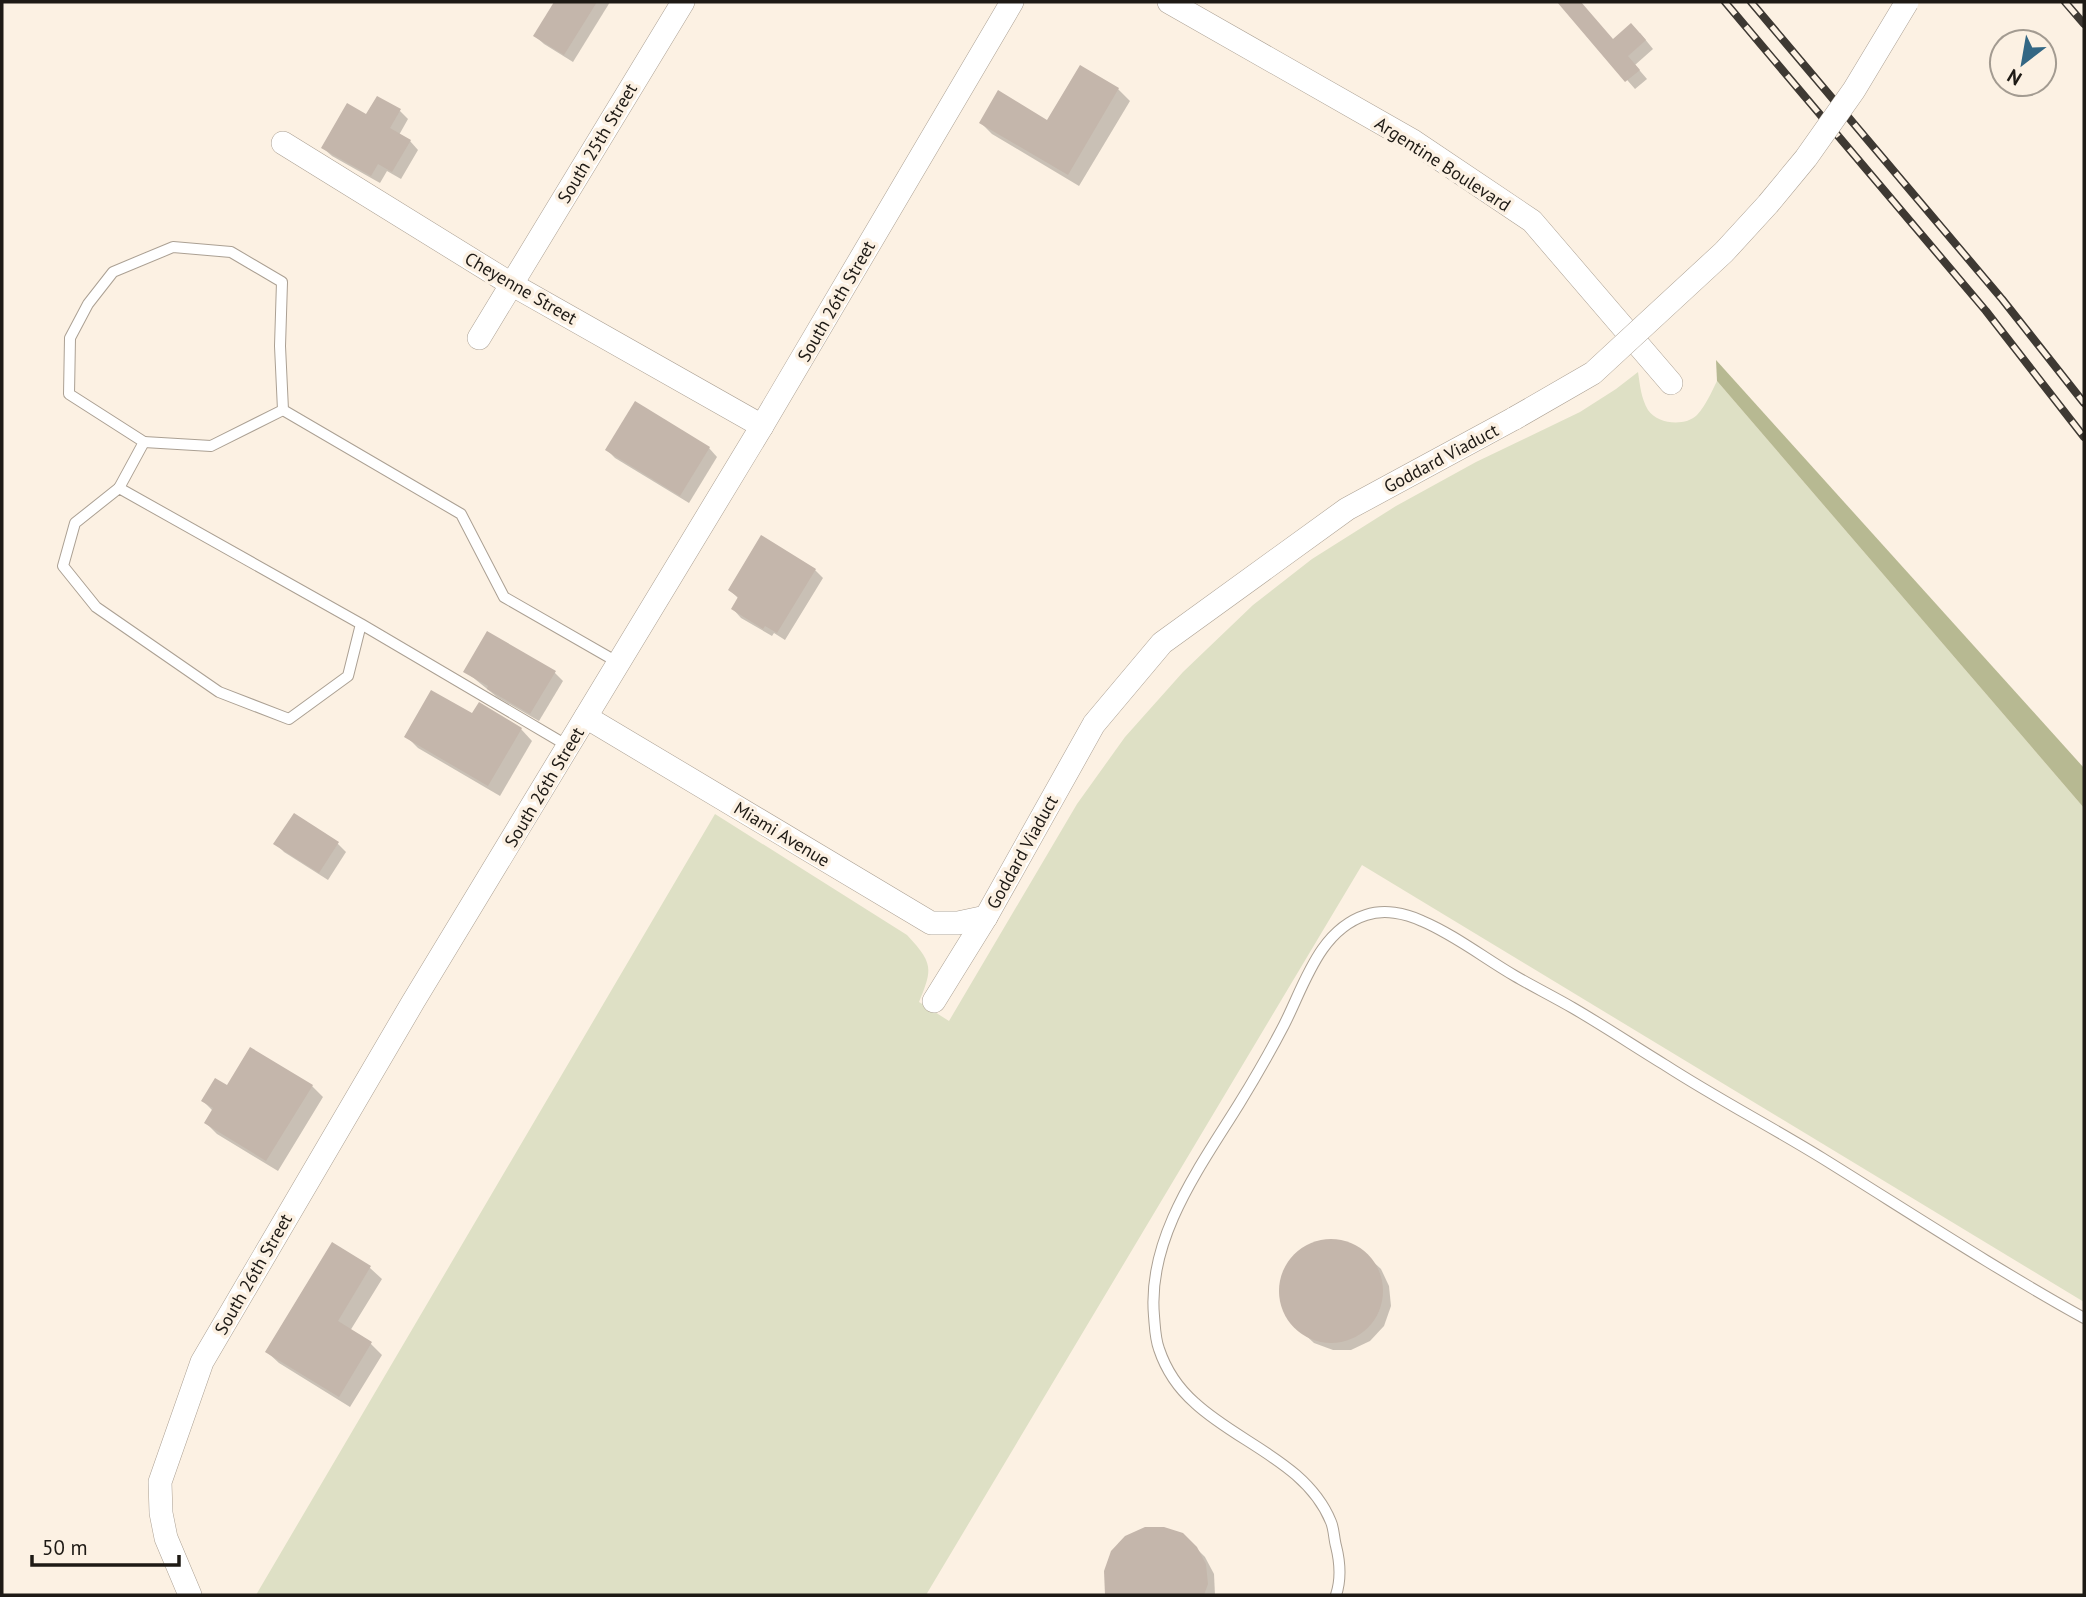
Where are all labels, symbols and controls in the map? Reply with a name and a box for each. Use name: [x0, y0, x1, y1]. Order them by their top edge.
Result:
north arrow: [1988, 28, 2058, 98]
text: N: [2003, 64, 2026, 91]
street label: South 25th Street: [552, 79, 642, 207]
street label: Argentine Boulevard: [1371, 112, 1515, 216]
street label: South 26th Street: [792, 236, 880, 366]
street label: Cheyenne Street: [461, 247, 581, 329]
street label: Goddard Viaduct: [1380, 418, 1502, 498]
street label: South 26th Street: [499, 723, 589, 851]
street label: Goddard Viaduct: [981, 791, 1063, 913]
street label: Miami Avenue: [730, 796, 834, 872]
street label: South 26th Street: [209, 1209, 297, 1339]
scale bar: [32, 1524, 178, 1568]
text: 50 m: [42, 1534, 88, 1561]

